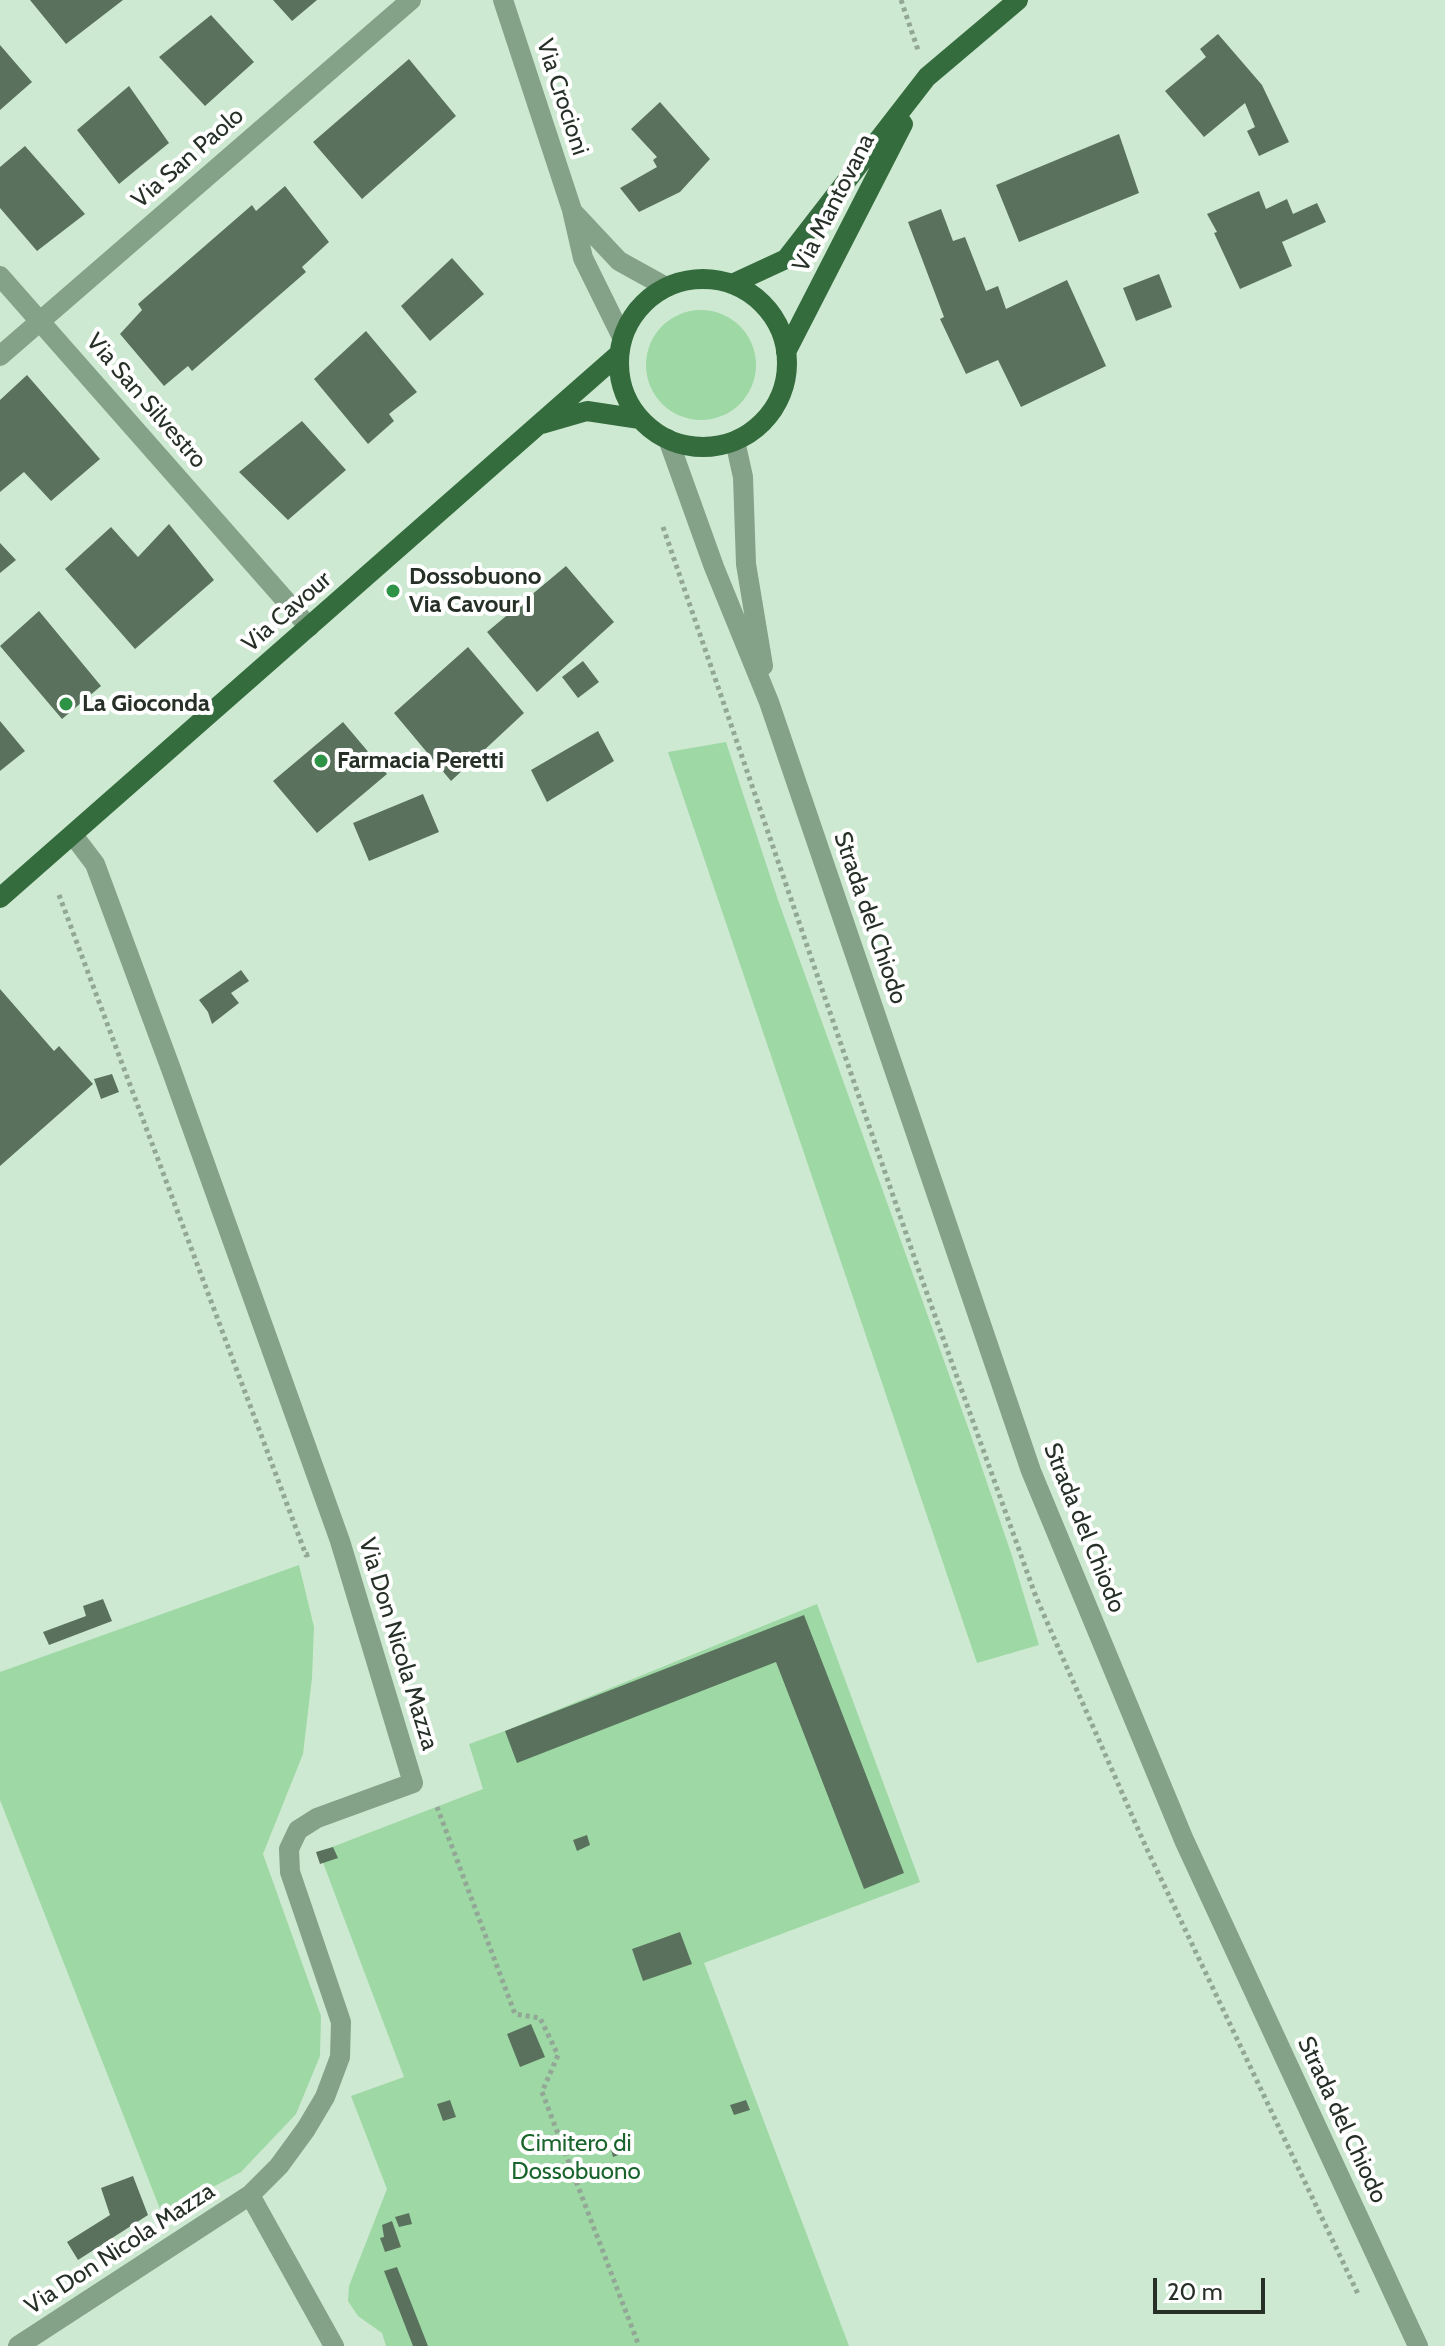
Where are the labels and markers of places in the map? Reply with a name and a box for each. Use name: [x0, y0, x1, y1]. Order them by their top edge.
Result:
place label: Dossobuono Via Cavour I: [409, 563, 541, 619]
marker: Dossobuono Via Cavour I: [384, 582, 402, 600]
place label: La Gioconda: [82, 690, 210, 718]
marker: La Gioconda: [57, 695, 75, 713]
place label: Farmacia Peretti: [337, 747, 504, 775]
marker: Farmacia Peretti: [312, 752, 330, 770]

